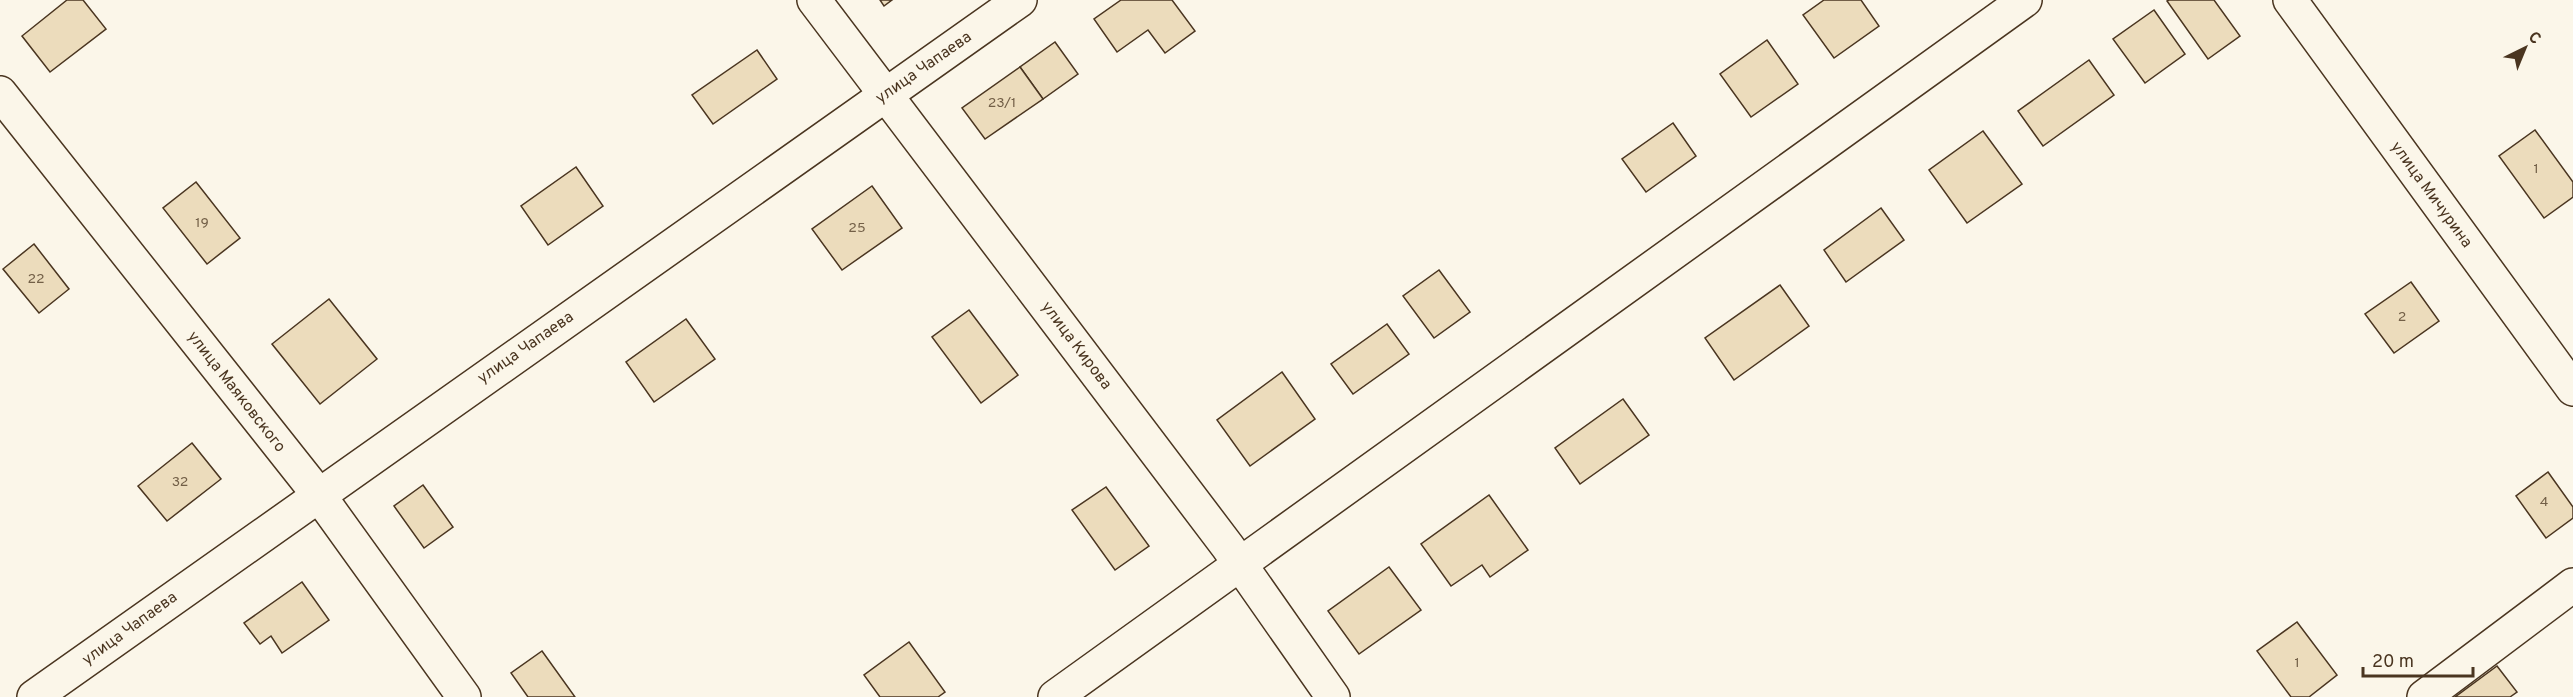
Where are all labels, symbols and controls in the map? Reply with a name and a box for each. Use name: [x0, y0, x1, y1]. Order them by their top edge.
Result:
north arrow: [2495, 18, 2555, 78]
street label: улица Чапаева: [872, 27, 976, 109]
text: С: [2523, 28, 2544, 49]
house number: 23/1: [988, 95, 1016, 112]
street label: улица Мичурина: [2386, 138, 2476, 252]
house number: 1: [2533, 161, 2539, 178]
house number: 19: [195, 215, 209, 232]
house number: 25: [848, 220, 866, 237]
house number: 22: [27, 271, 45, 288]
street label: улица Кирова: [1036, 298, 1116, 394]
street label: улица Чапаева: [474, 307, 578, 389]
house number: 2: [2398, 309, 2406, 326]
street label: улица Маяковского: [182, 327, 290, 457]
house number: 32: [172, 474, 188, 491]
house number: 4: [2540, 494, 2548, 511]
street label: улица Чапаева: [78, 588, 182, 670]
scale bar: [2363, 640, 2472, 678]
text: 20 m: [2372, 651, 2414, 674]
house number: 1: [2294, 655, 2300, 672]

